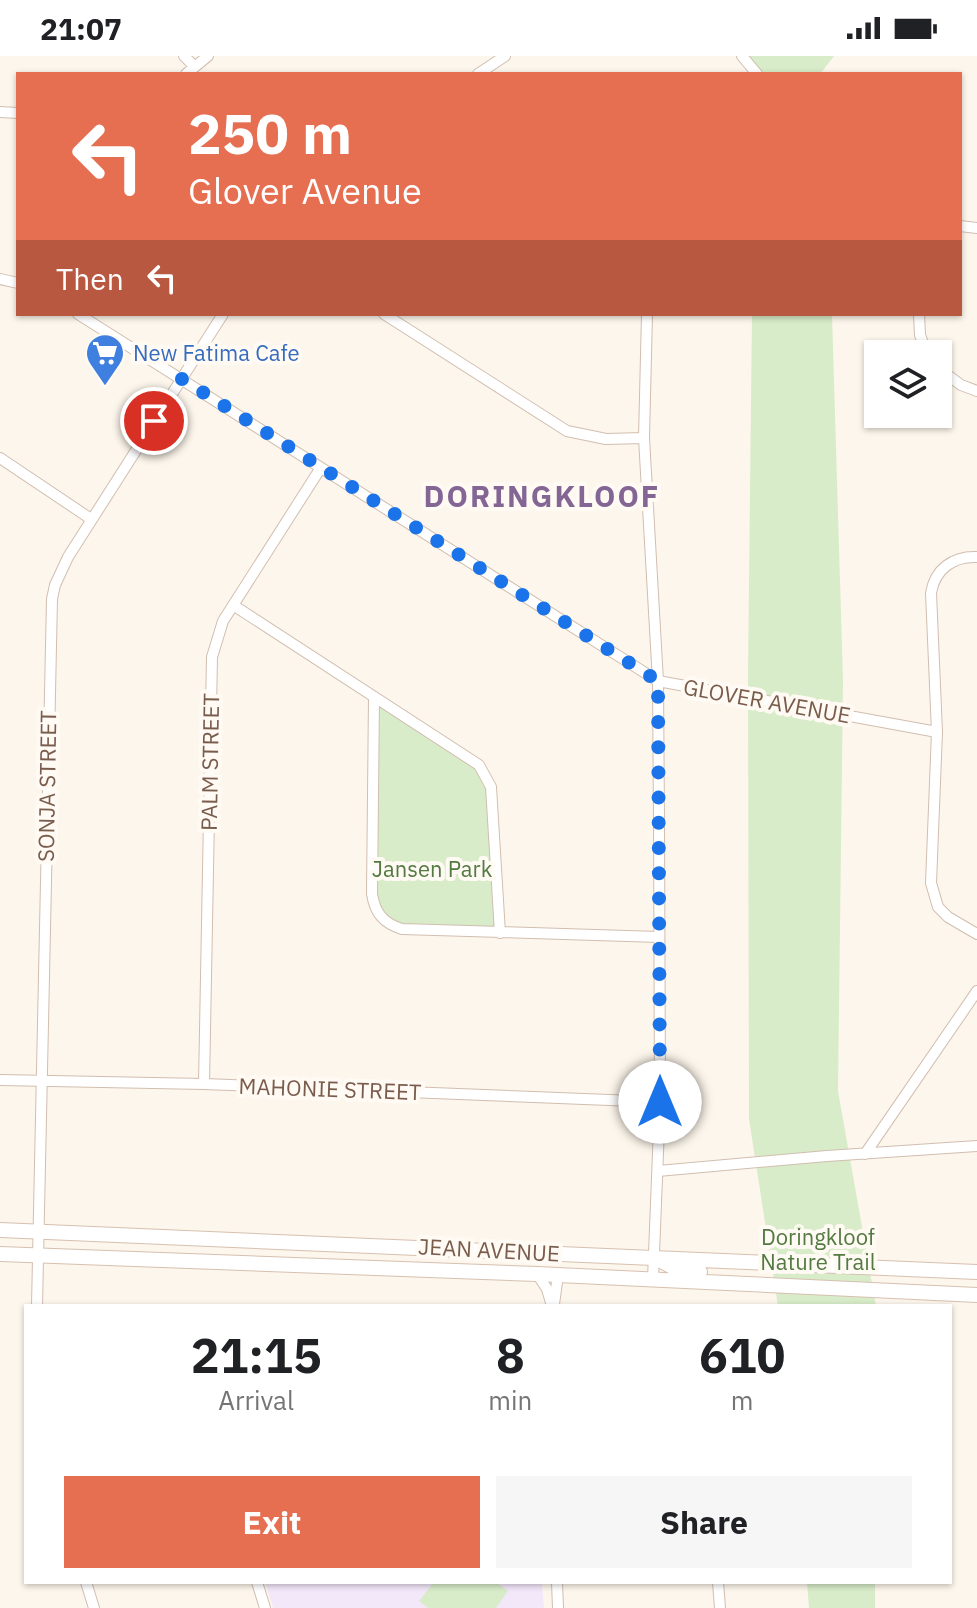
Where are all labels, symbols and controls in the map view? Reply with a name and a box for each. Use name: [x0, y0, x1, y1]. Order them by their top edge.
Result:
text: 21:07: [40, 9, 122, 48]
text: 250 m: [188, 97, 352, 169]
icon: left: [56, 104, 160, 208]
text: Glover Avenue: [188, 167, 422, 214]
icon: left: [140, 256, 184, 300]
text: Then: [56, 259, 124, 298]
supermarket icon: New Fatima Cafe: [84, 332, 126, 387]
place label: New Fatima Cafe: [133, 338, 300, 367]
map controls: [864, 340, 952, 428]
button: layers: [864, 340, 952, 428]
pin: [120, 387, 188, 455]
icon: arrive: [132, 399, 176, 443]
district label: DORINGKLOOF: [424, 476, 660, 515]
street label: GLOVER AVENUE: [681, 672, 853, 729]
street label: PALM STREET: [194, 692, 225, 831]
street label: SONJA STREET: [31, 709, 62, 862]
park label: Jansen Park: [372, 854, 493, 883]
position arrow: [618, 1060, 702, 1144]
street label: MAHONIE STREET: [238, 1071, 422, 1106]
park label: Doringkloof Nature Trail: [760, 1222, 876, 1276]
street label: JEAN AVENUE: [418, 1231, 561, 1268]
text: 21:15: [191, 1324, 322, 1386]
text: 8: [496, 1324, 525, 1386]
text: 610: [699, 1324, 785, 1386]
text: Arrival: [218, 1383, 294, 1417]
text: min: [488, 1383, 532, 1417]
text: m: [731, 1383, 753, 1417]
button: Exit: [64, 1476, 480, 1568]
button: Share: [496, 1476, 912, 1568]

